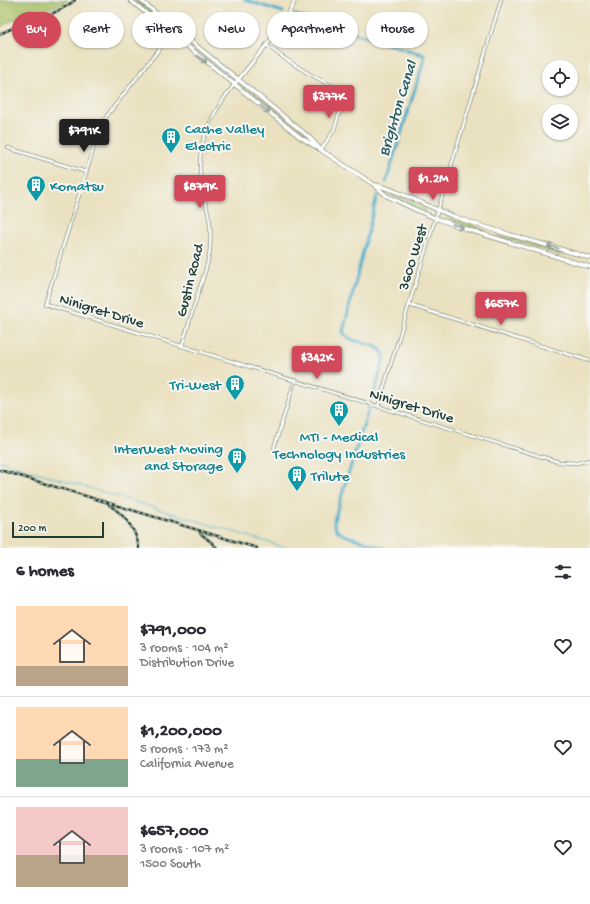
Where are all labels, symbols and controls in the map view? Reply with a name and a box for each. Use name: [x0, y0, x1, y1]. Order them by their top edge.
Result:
chip: Buy: [12, 12, 61, 48]
chip: Rent: [69, 12, 124, 48]
chip: Filters: [132, 12, 196, 48]
chip: New: [204, 12, 259, 48]
chip: Apartment: [267, 12, 358, 48]
chip: House: [366, 12, 428, 48]
one-way arrow: [197, 55, 208, 63]
water label: Brighton Canal: [376, 58, 423, 159]
map controls: [542, 60, 578, 140]
button: locate: [542, 60, 578, 96]
pin: $377K: [301, 85, 357, 119]
text: $377K: [312, 90, 346, 105]
button: layers: [542, 104, 578, 140]
one-way arrow: [259, 105, 270, 114]
pin: $791K: [56, 119, 112, 153]
place label: Cache Valley Electric: [185, 121, 265, 156]
text: $791K: [68, 124, 100, 139]
building icon: Cache Valley Electric: [160, 126, 182, 154]
pin: $1.2M: [405, 167, 461, 201]
text: $1.2M: [418, 172, 448, 187]
building icon: Komatsu: [25, 174, 47, 202]
pin: $879K: [172, 175, 228, 209]
place label: Komatsu: [50, 178, 104, 196]
text: $879K: [183, 180, 217, 195]
street label: 3600 West: [395, 221, 433, 294]
one-way arrow: [451, 223, 463, 231]
street label: Gustin Road: [173, 241, 209, 319]
one-way arrow: [546, 243, 559, 250]
street label: Ninigret Drive: [57, 291, 146, 333]
pin: $657K: [473, 292, 529, 326]
text: $657K: [484, 297, 518, 312]
pin: $342K: [289, 346, 345, 380]
text: $342K: [301, 351, 333, 366]
building icon: Tri-West: [224, 373, 246, 401]
place label: Tri-West: [169, 377, 223, 395]
street label: Ninigret Drive: [367, 386, 456, 428]
building icon: MTI - Medical Technology Industries: [328, 399, 350, 427]
place label: MTI - Medical Technology Industries: [272, 429, 406, 464]
place label: InterWest Moving and Storage: [114, 441, 223, 476]
building icon: InterWest Moving and Storage: [226, 446, 248, 474]
building icon: Trilute: [286, 464, 308, 492]
place label: Trilute: [310, 468, 350, 486]
scale bar: [12, 520, 104, 539]
text: 200 m: [18, 523, 46, 535]
icon: filters: [552, 561, 574, 583]
text: 6 homes: [16, 562, 74, 582]
text: $791,000: [140, 621, 206, 641]
icon: home: [48, 622, 96, 670]
icon: heart: [552, 635, 574, 657]
text: 3 rooms · 104 m²: [140, 641, 228, 656]
text: Distribution Drive: [140, 656, 234, 671]
text: $1,200,000: [140, 722, 222, 742]
icon: home: [48, 723, 96, 771]
icon: heart: [552, 736, 574, 758]
text: 5 rooms · 173 m²: [140, 742, 228, 757]
text: California Avenue: [140, 757, 234, 772]
text: $657,000: [140, 822, 208, 842]
icon: home: [48, 823, 96, 871]
icon: heart: [552, 836, 574, 858]
text: 3 rooms · 107 m²: [140, 842, 229, 857]
text: 1500 South: [140, 857, 201, 872]

